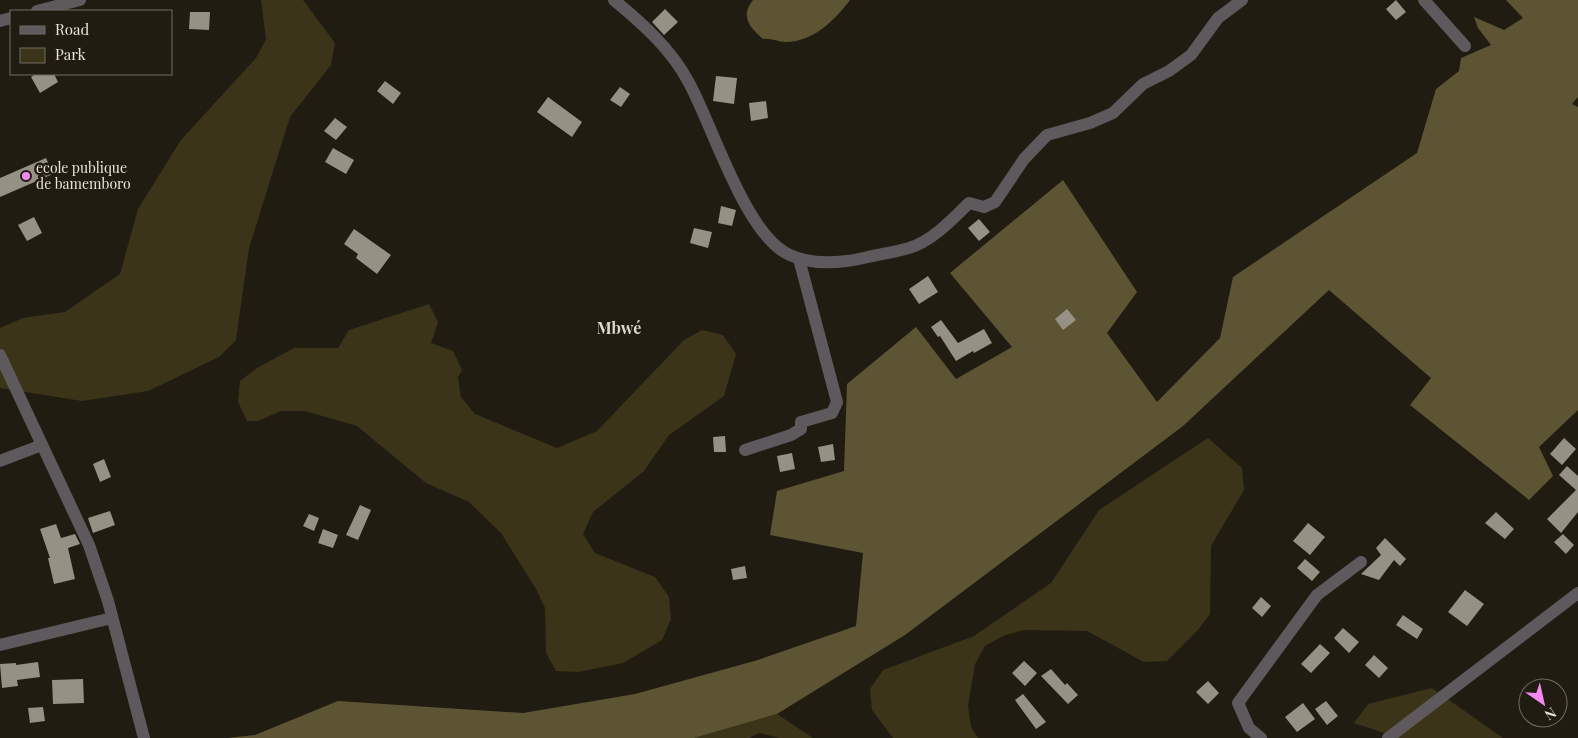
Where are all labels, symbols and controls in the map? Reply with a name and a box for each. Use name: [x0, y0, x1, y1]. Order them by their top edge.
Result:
legend: [10, 10, 172, 75]
text: Road: [55, 19, 89, 39]
text: Park: [55, 44, 87, 64]
place label: ecole publique de bamemboro: [36, 158, 131, 193]
marker: ecole publique de bamemboro: [20, 170, 32, 182]
district label: Mbwé: [597, 317, 641, 338]
north arrow: [1518, 678, 1568, 728]
text: N: [1541, 703, 1560, 725]

